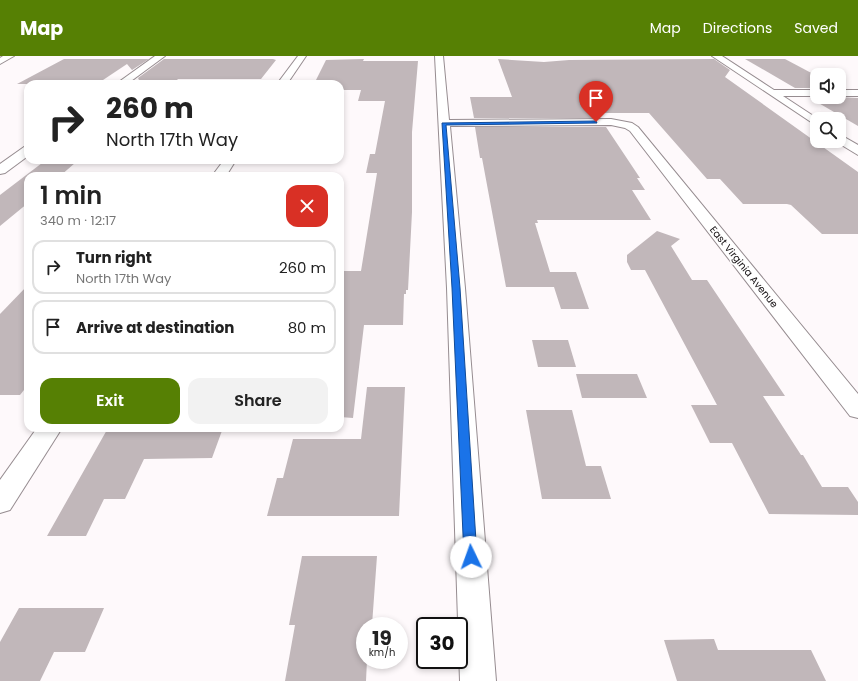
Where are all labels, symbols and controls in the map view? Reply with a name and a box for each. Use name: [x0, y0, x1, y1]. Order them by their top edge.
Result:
text: Map: [20, 15, 63, 42]
text: Map: [650, 18, 681, 38]
text: Directions: [703, 18, 772, 38]
text: Saved: [794, 18, 838, 38]
map controls: [810, 68, 846, 148]
button: sound: [810, 68, 846, 104]
pin: [579, 81, 613, 122]
icon: arrive: [585, 87, 607, 109]
text: 260 m: [106, 89, 194, 128]
icon: right: [40, 96, 92, 148]
button: search: [810, 112, 846, 148]
text: North 17th Way: [106, 127, 238, 152]
text: 1 min: [40, 179, 102, 212]
button: close: [286, 185, 328, 227]
text: 340 m · 12:17: [40, 211, 116, 230]
street label: East Virginia Avenue: [706, 223, 782, 311]
text: Turn right: [76, 247, 152, 268]
icon: right: [42, 256, 64, 278]
text: 260 m: [279, 257, 326, 278]
text: North 17th Way: [76, 269, 171, 288]
icon: arrive: [42, 316, 64, 338]
text: Arrive at destination: [76, 317, 234, 338]
text: 80 m: [288, 317, 326, 338]
button: Exit: [40, 378, 180, 424]
button: Share: [188, 378, 328, 424]
position arrow: [450, 536, 492, 578]
speed limit sign: 30: [416, 617, 468, 669]
text: 19: [372, 624, 392, 652]
text: km/h: [369, 645, 395, 660]

